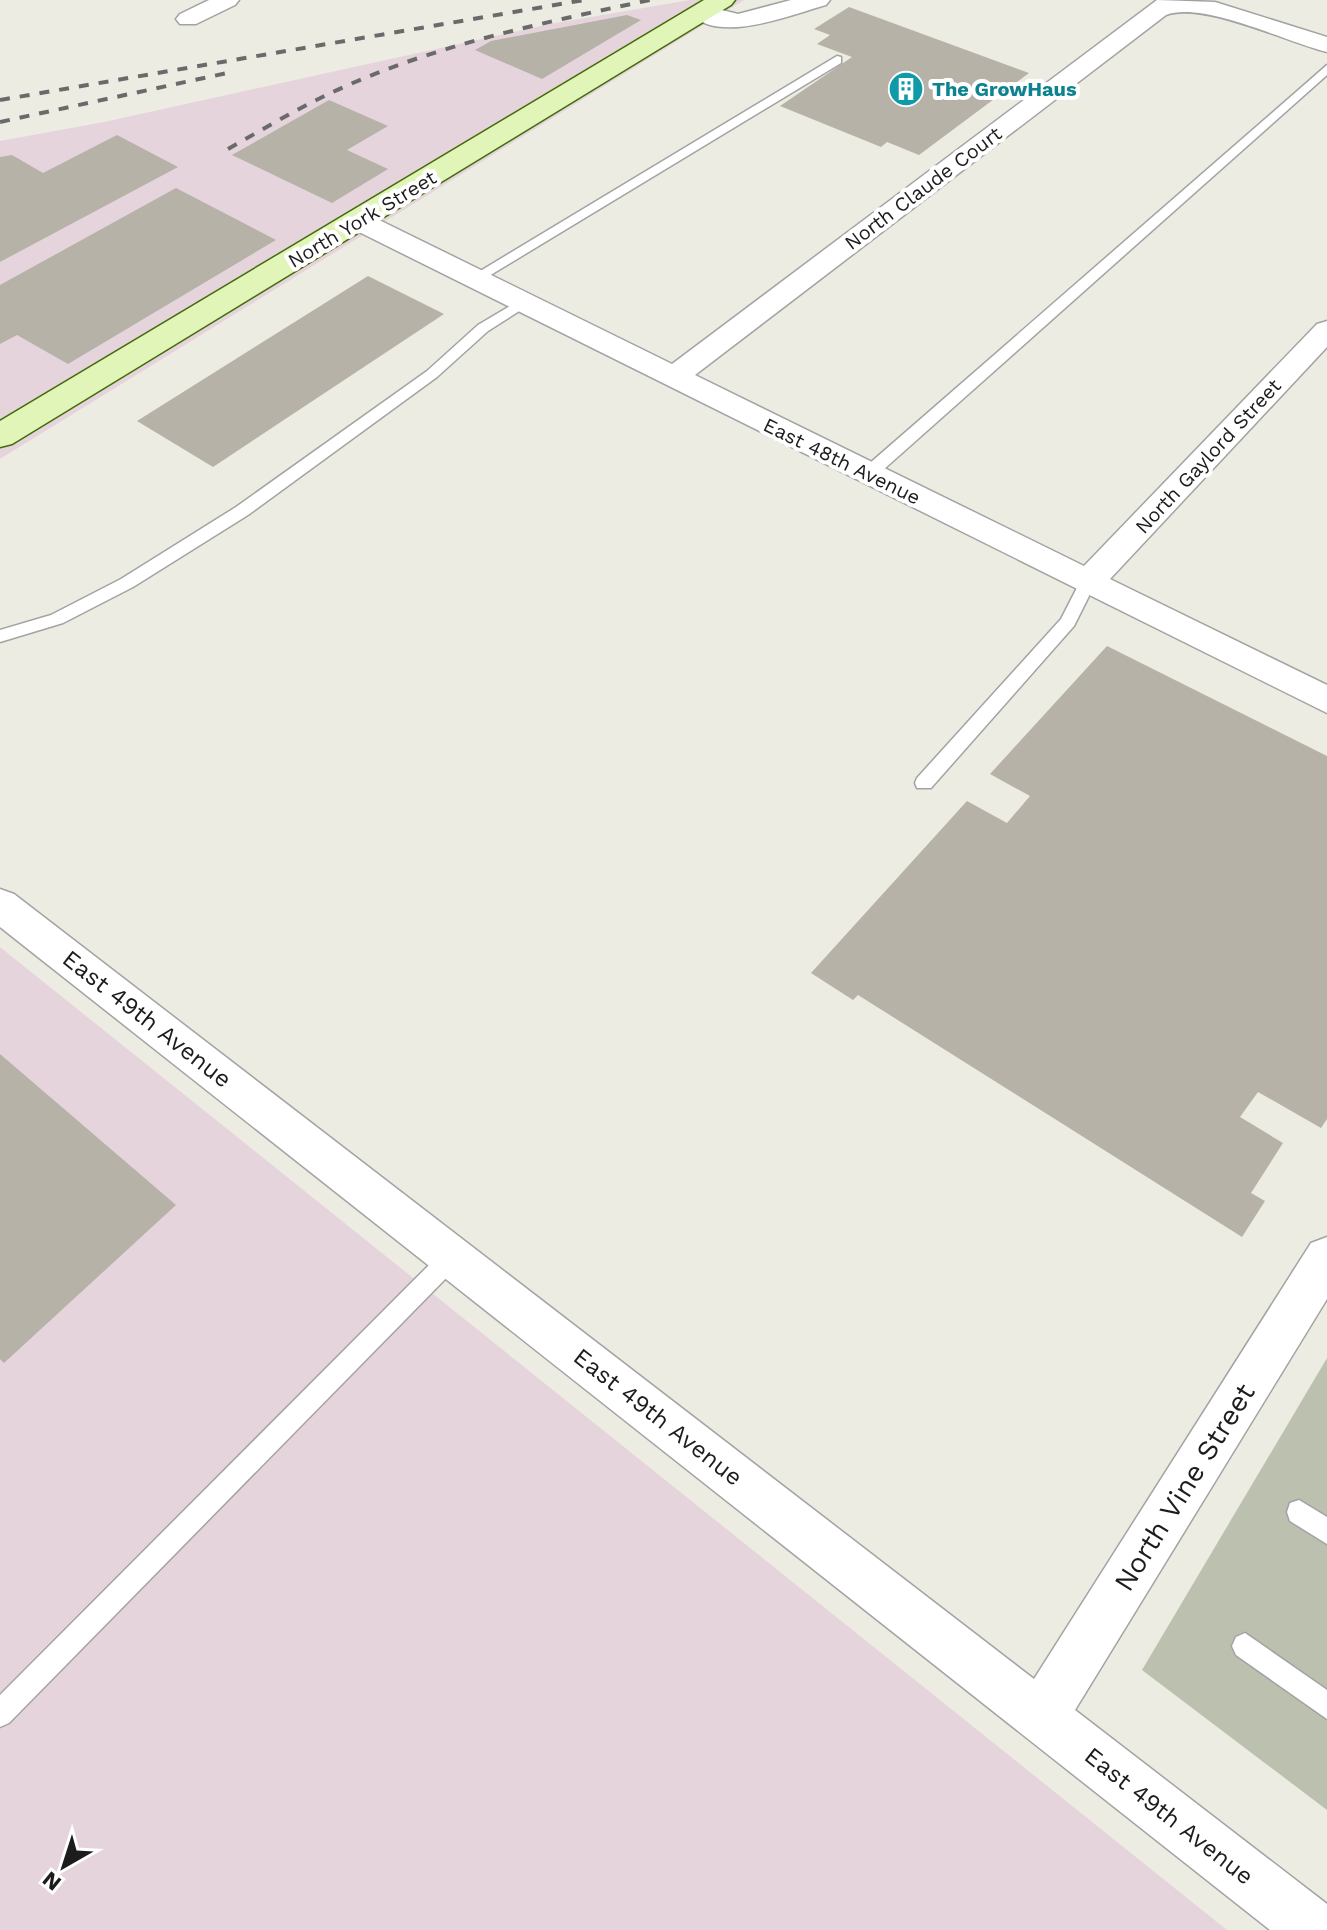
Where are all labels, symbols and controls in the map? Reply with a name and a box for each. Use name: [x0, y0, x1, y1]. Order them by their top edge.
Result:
building icon: The GrowHaus: [887, 70, 925, 108]
place label: The GrowHaus: [932, 77, 1077, 101]
street label: North Claude Court: [840, 121, 1007, 255]
street label: North York Street: [283, 165, 441, 273]
street label: North Gaylord Street: [1130, 373, 1286, 538]
street label: East 48th Avenue: [759, 413, 925, 509]
street label: East 49th Avenue: [57, 944, 237, 1094]
street label: East 49th Avenue: [568, 1342, 748, 1492]
street label: North Vine Street: [1107, 1377, 1262, 1597]
street label: East 49th Avenue: [1079, 1741, 1259, 1891]
north arrow: [24, 1826, 104, 1906]
text: N: [38, 1866, 66, 1896]

